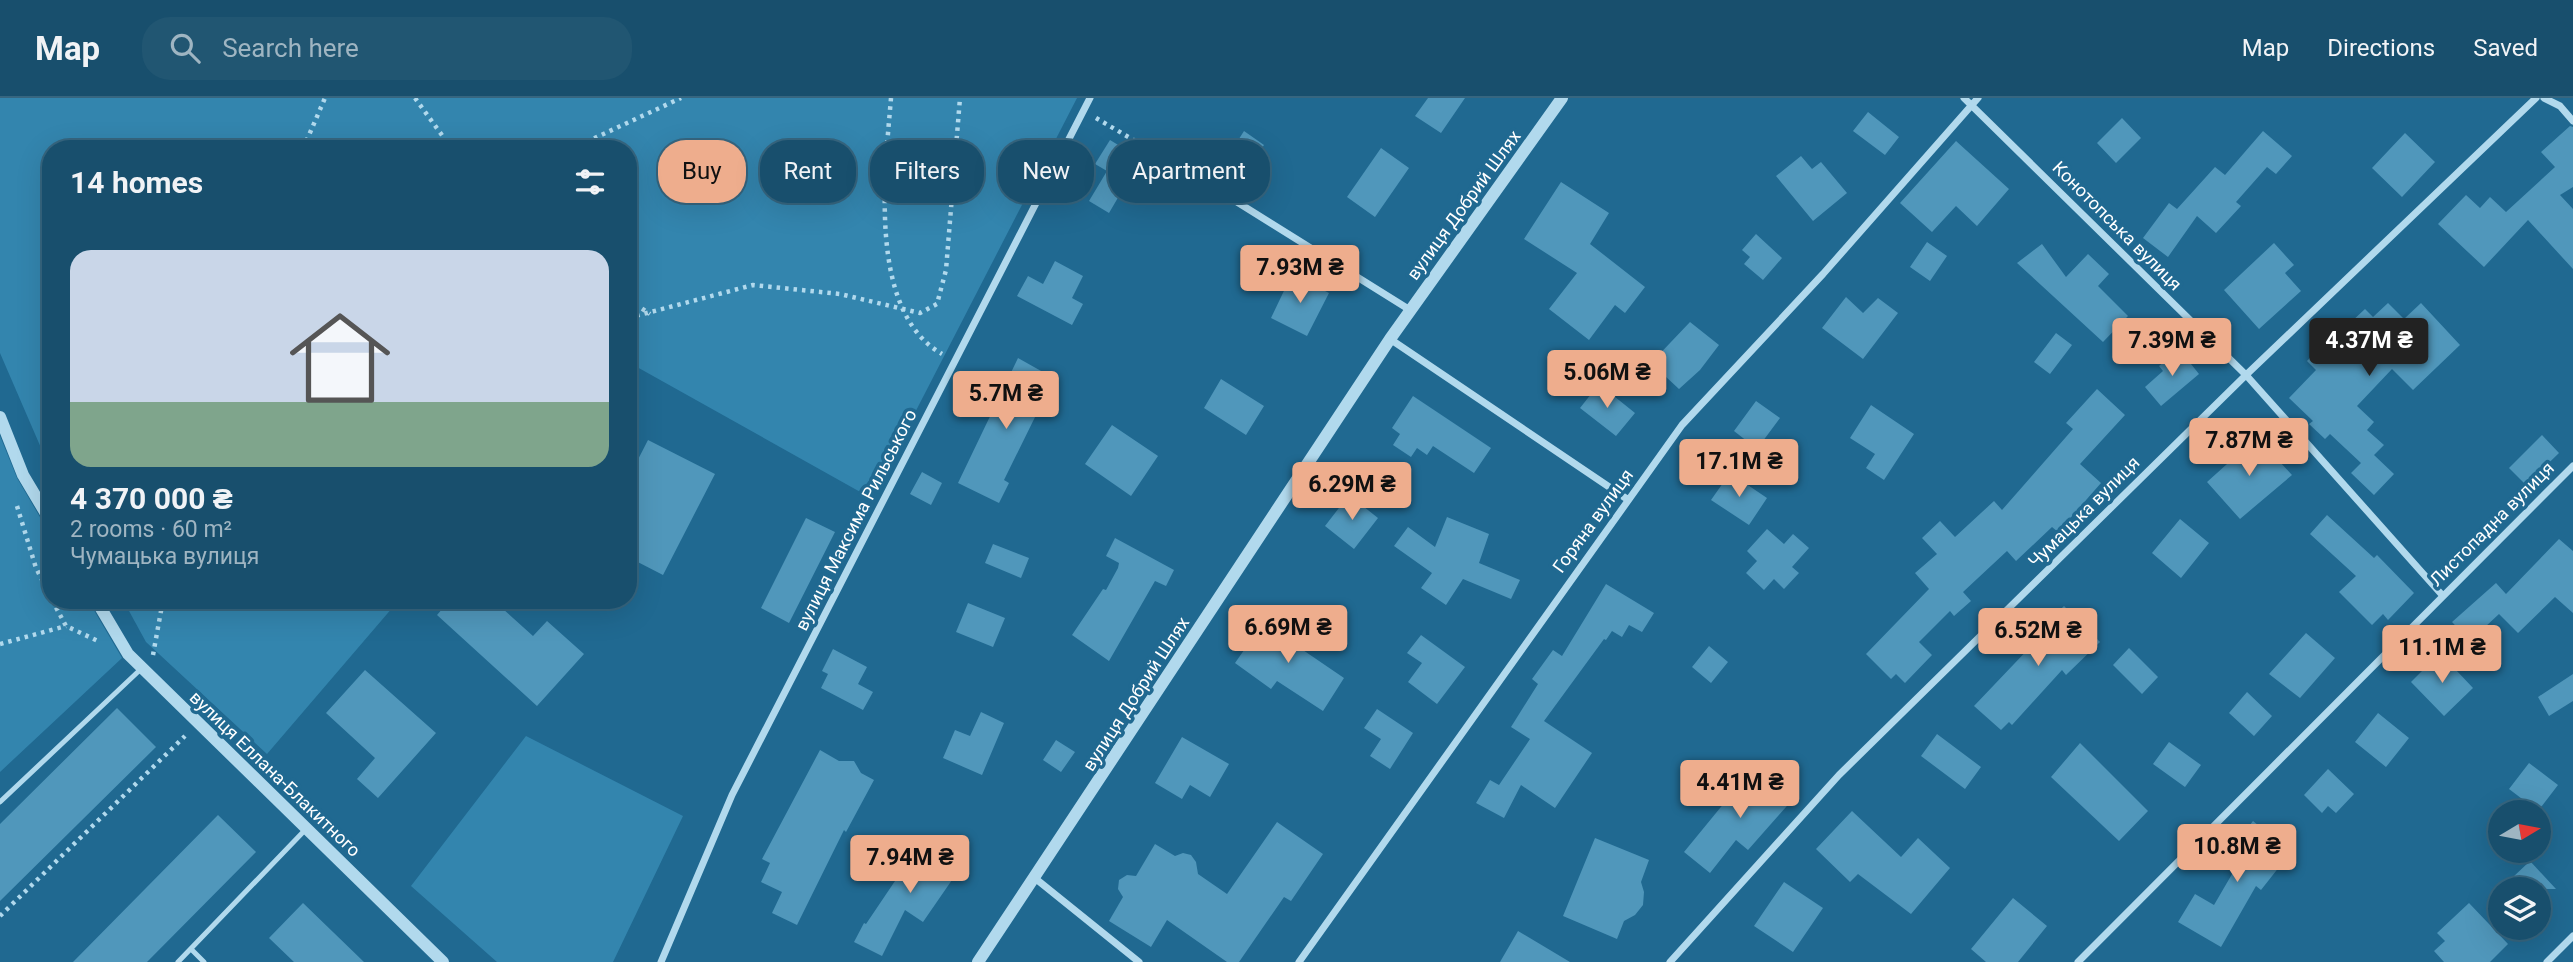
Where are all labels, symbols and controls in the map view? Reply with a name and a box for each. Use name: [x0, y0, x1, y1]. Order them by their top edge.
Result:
search box: [142, 17, 632, 80]
text: Map: [35, 29, 100, 68]
icon: search: [166, 29, 204, 67]
text: Search here: [222, 33, 359, 63]
text: Map: [2242, 34, 2289, 62]
text: Directions: [2327, 34, 2435, 62]
text: Saved: [2473, 34, 2538, 62]
street label: вулиця Добрий Шлях: [1402, 126, 1525, 283]
chip: Buy: [658, 140, 746, 203]
chip: Rent: [760, 140, 856, 203]
chip: Filters: [870, 140, 984, 203]
chip: New: [998, 140, 1094, 203]
chip: Apartment: [1108, 140, 1270, 203]
street label: Конотопська вулиця: [2048, 157, 2186, 295]
icon: filters: [571, 163, 609, 201]
text: 14 homes: [70, 165, 203, 200]
pin: 7.93M ₴: [1235, 246, 1365, 305]
text: 7.93M ₴: [1256, 254, 1344, 281]
icon: home: [277, 295, 403, 421]
pin: 7.39M ₴: [2107, 318, 2237, 378]
pin: 4.37M ₴: [2304, 318, 2434, 378]
text: 7.39M ₴: [2128, 327, 2216, 354]
text: 4.37M ₴: [2325, 327, 2413, 354]
pin: 5.06M ₴: [1542, 350, 1672, 410]
text: 5.06M ₴: [1563, 359, 1651, 386]
pin: 5.7M ₴: [949, 372, 1063, 431]
text: 5.7M ₴: [969, 380, 1043, 407]
street label: вулиця Максима Рильського: [791, 406, 921, 634]
pin: 7.87M ₴: [2184, 418, 2314, 478]
text: 7.87M ₴: [2205, 427, 2293, 454]
pin: 17.1M ₴: [1674, 440, 1804, 499]
text: 17.1M ₴: [1695, 448, 1783, 475]
street label: Чумацька вулиця: [2024, 452, 2143, 571]
street label: Листопадна вулиця: [2425, 457, 2558, 590]
pin: 6.29M ₴: [1287, 462, 1417, 522]
street label: Горяна вулиця: [1548, 465, 1637, 577]
text: 6.29M ₴: [1308, 471, 1396, 498]
text: 4 370 000 ₴: [70, 481, 233, 516]
text: 2 rooms · 60 m²: [70, 516, 232, 543]
text: Чумацька вулиця: [70, 543, 259, 570]
pin: 6.69M ₴: [1223, 606, 1353, 665]
pin: 6.52M ₴: [1973, 608, 2103, 668]
street label: вулиця Добрий Шлях: [1078, 613, 1193, 775]
text: 6.69M ₴: [1244, 614, 1332, 641]
text: 6.52M ₴: [1994, 617, 2082, 644]
pin: 11.1M ₴: [2377, 626, 2507, 685]
text: 11.1M ₴: [2398, 634, 2486, 661]
street label: вулиця Еллана-Блакитного: [186, 687, 365, 861]
pin: 4.41M ₴: [1675, 760, 1805, 820]
text: 4.41M ₴: [1696, 769, 1784, 796]
north arrow: [2488, 800, 2552, 863]
map controls: [2488, 800, 2551, 940]
pin: 10.8M ₴: [2172, 824, 2302, 884]
text: 10.8M ₴: [2193, 833, 2281, 860]
pin: 7.94M ₴: [845, 836, 975, 895]
text: 7.94M ₴: [866, 844, 954, 871]
button: layers: [2488, 877, 2551, 940]

